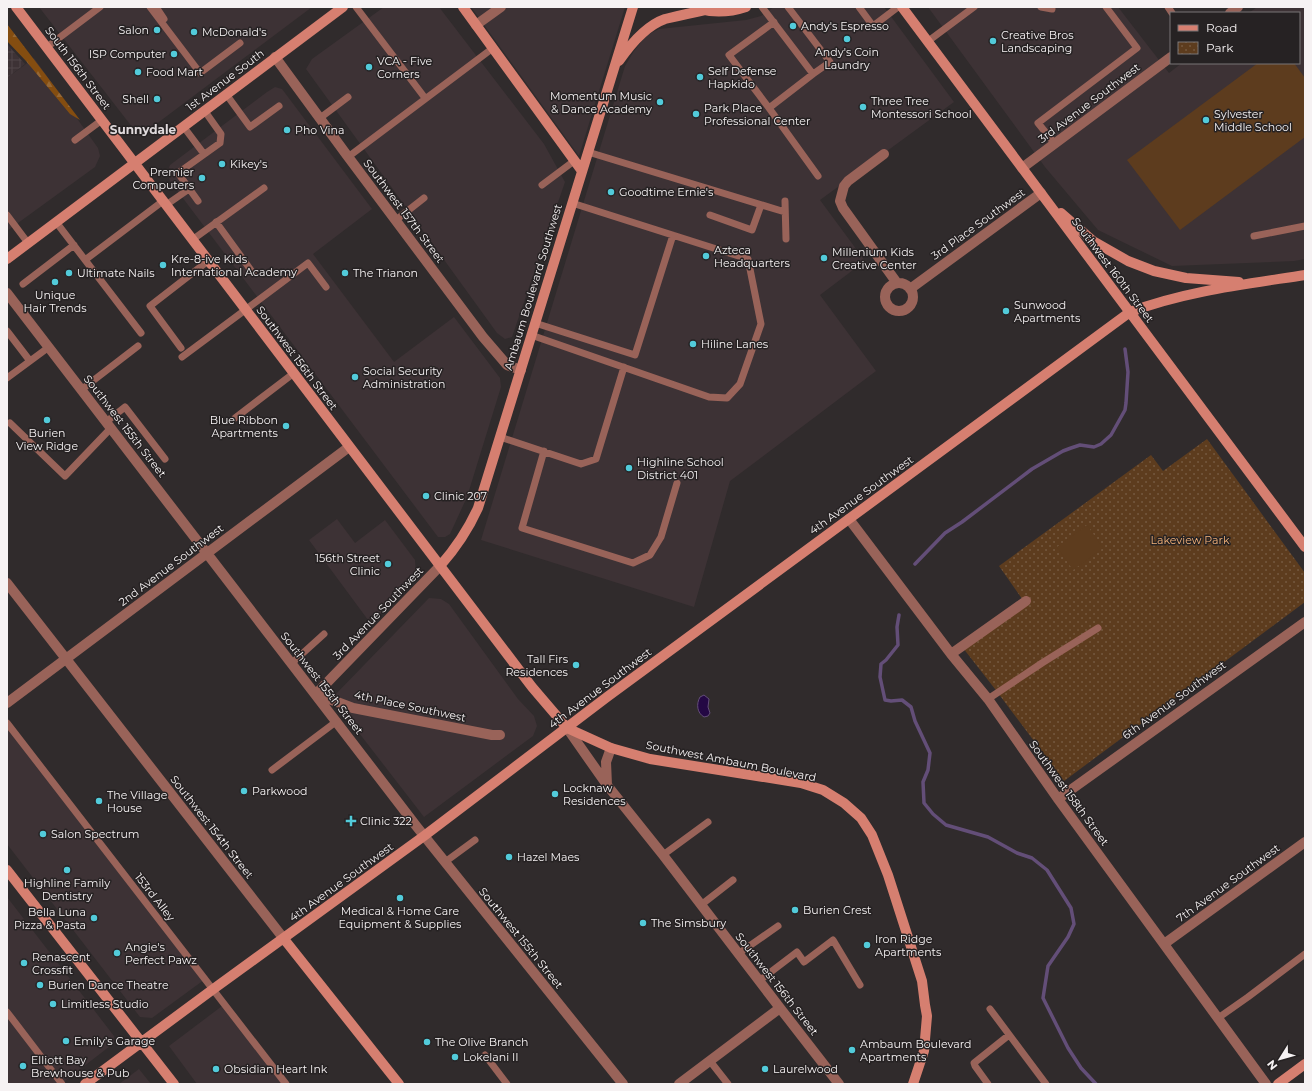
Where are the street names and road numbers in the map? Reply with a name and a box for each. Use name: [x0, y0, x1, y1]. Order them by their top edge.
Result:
street label: South 156th Street: [42, 24, 114, 113]
street label: 1st Avenue South: [183, 46, 267, 114]
street label: 3rd Avenue Southwest: [1035, 60, 1143, 146]
street label: Southwest 157th Street: [360, 156, 448, 266]
street label: 3rd Place Southwest: [928, 185, 1028, 263]
street label: Ambaum Boulevard Southwest: [501, 202, 565, 372]
street label: Southwest 160th Street: [1069, 215, 1157, 326]
street label: Southwest 156th Street: [253, 303, 341, 413]
street label: Southwest 155th Street: [81, 372, 170, 480]
street label: 4th Avenue Southwest: [806, 452, 916, 537]
street label: 2nd Avenue Southwest: [116, 521, 226, 609]
street label: 3rd Avenue Southwest: [330, 563, 426, 662]
street label: Southwest 155th Street: [278, 629, 367, 737]
street label: 4th Avenue Southwest: [546, 644, 655, 731]
street label: 6th Avenue Southwest: [1119, 657, 1229, 742]
street label: 4th Place Southwest: [353, 687, 468, 725]
street label: Southwest Ambaum Boulevard: [645, 738, 817, 784]
street label: Southwest 158th Street: [1026, 738, 1112, 849]
street label: Southwest 154th Street: [167, 773, 257, 882]
street label: 4th Avenue Southwest: [286, 839, 396, 924]
street label: 7th Avenue Southwest: [1174, 840, 1283, 925]
street label: 153rd Alley: [132, 870, 178, 924]
street label: Southwest 155th Street: [476, 885, 566, 992]
street label: Southwest 156th Street: [732, 930, 822, 1039]

